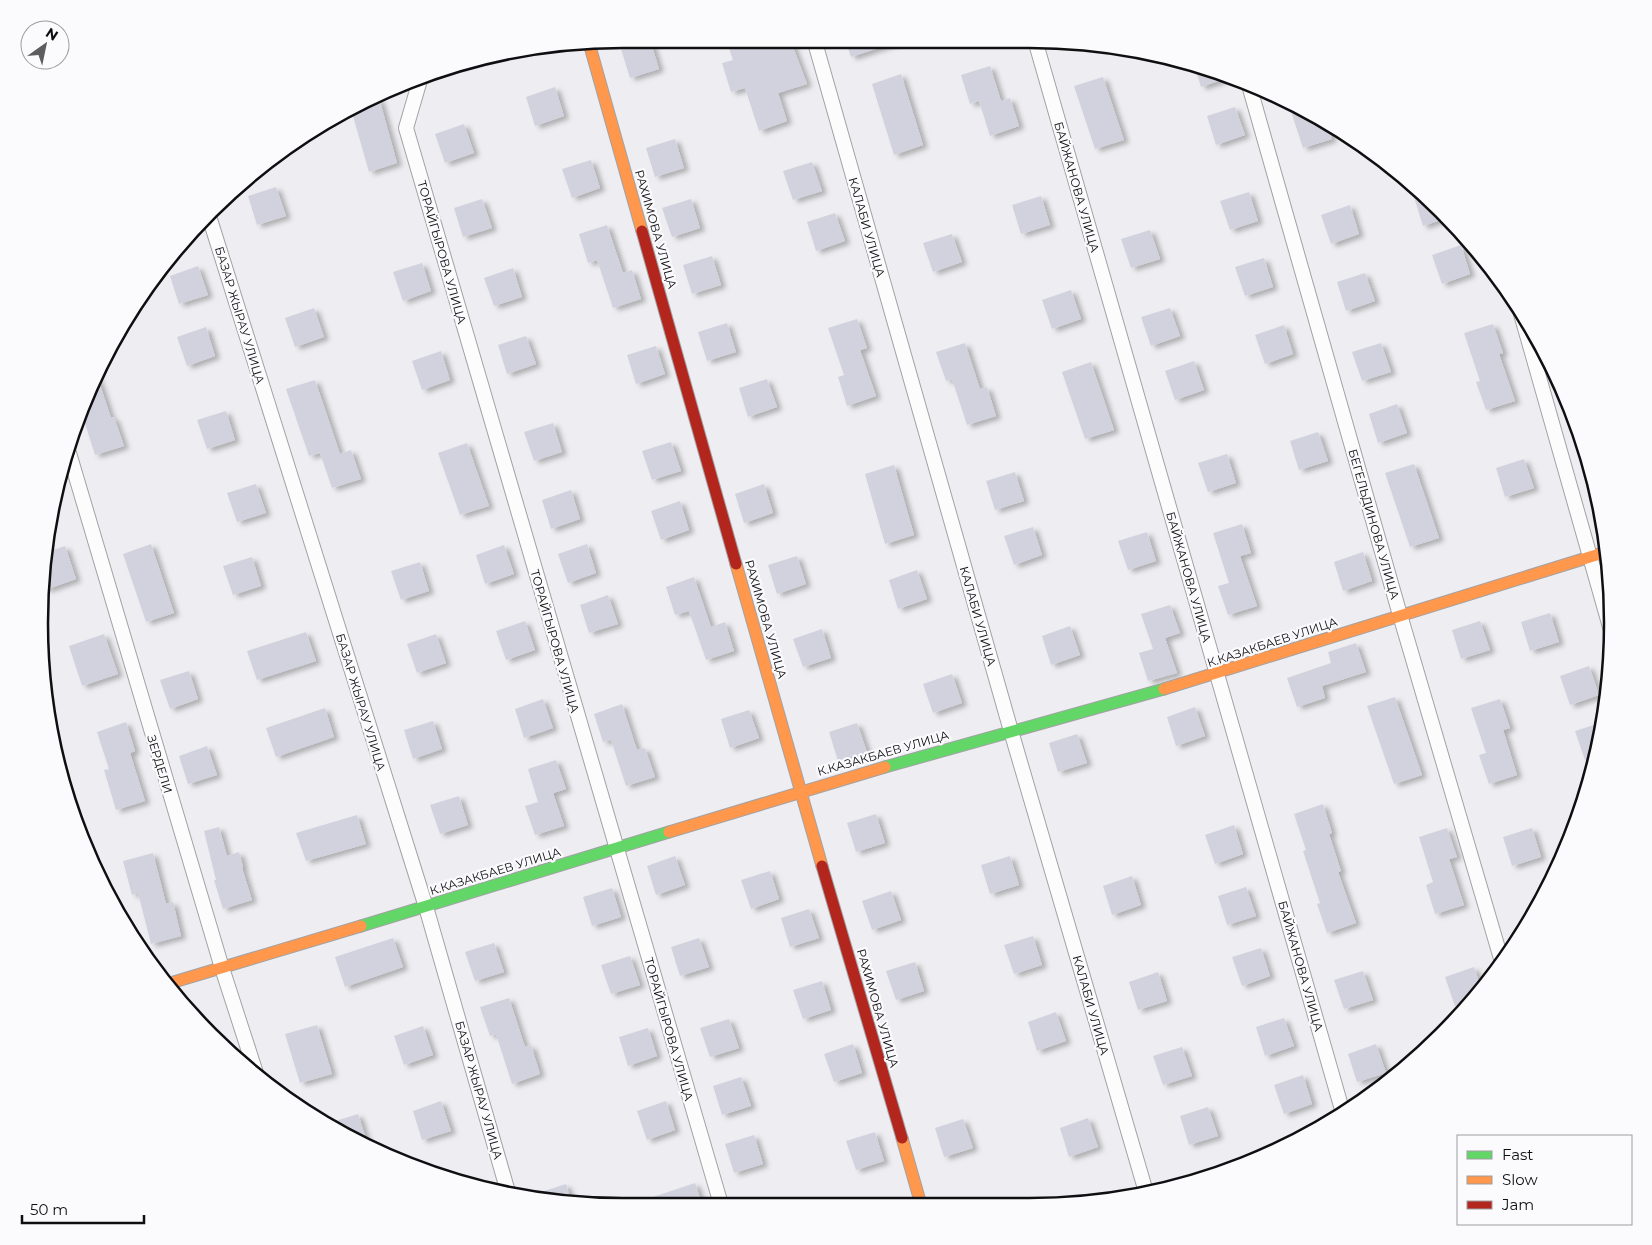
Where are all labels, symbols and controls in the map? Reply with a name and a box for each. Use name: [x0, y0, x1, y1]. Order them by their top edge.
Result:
north arrow: [20, 20, 70, 70]
text: N: [42, 23, 62, 45]
street label: БАЙЖАНОВА УЛИЦА: [1051, 120, 1103, 254]
street label: РАХИМОВА УЛИЦА: [632, 168, 680, 290]
street label: КАЛАБИ УЛИЦА: [846, 175, 888, 279]
street label: ТОРАЙГЫРОВА УЛИЦА: [414, 179, 470, 325]
street label: БАЗАР ЖЫРАУ УЛИЦА: [212, 244, 268, 386]
street label: БЕГЕЛЬДИНОВА УЛИЦА: [1345, 447, 1403, 601]
street label: БАЙЖАНОВА УЛИЦА: [1163, 510, 1215, 644]
street label: РАХИМОВА УЛИЦА: [742, 558, 790, 680]
street label: КАЛАБИ УЛИЦА: [957, 564, 999, 668]
street label: ТОРАЙГЫРОВА УЛИЦА: [527, 568, 583, 714]
street label: К.КАЗАКБАЕВ УЛИЦА: [1205, 614, 1339, 670]
street label: БАЗАР ЖЫРАУ УЛИЦА: [333, 631, 389, 773]
street label: К.КАЗАКБАЕВ УЛИЦА: [815, 727, 951, 779]
street label: ЗЕРДЕЛИ: [144, 733, 176, 795]
street label: К.КАЗАКБАЕВ УЛИЦА: [428, 844, 562, 898]
street label: БАЙЖАНОВА УЛИЦА: [1275, 899, 1327, 1033]
street label: РАХИМОВА УЛИЦА: [854, 947, 902, 1069]
street label: КАЛАБИ УЛИЦА: [1070, 953, 1112, 1057]
street label: ТОРАЙГЫРОВА УЛИЦА: [641, 956, 697, 1102]
street label: БАЗАР ЖЫРАУ УЛИЦА: [452, 1019, 506, 1161]
legend: [1457, 1135, 1632, 1225]
text: Fast: [1502, 1145, 1533, 1164]
text: Slow: [1502, 1170, 1538, 1189]
scale bar: [22, 1192, 145, 1224]
text: Jam: [1501, 1195, 1534, 1214]
text: 50 m: [30, 1200, 68, 1219]

